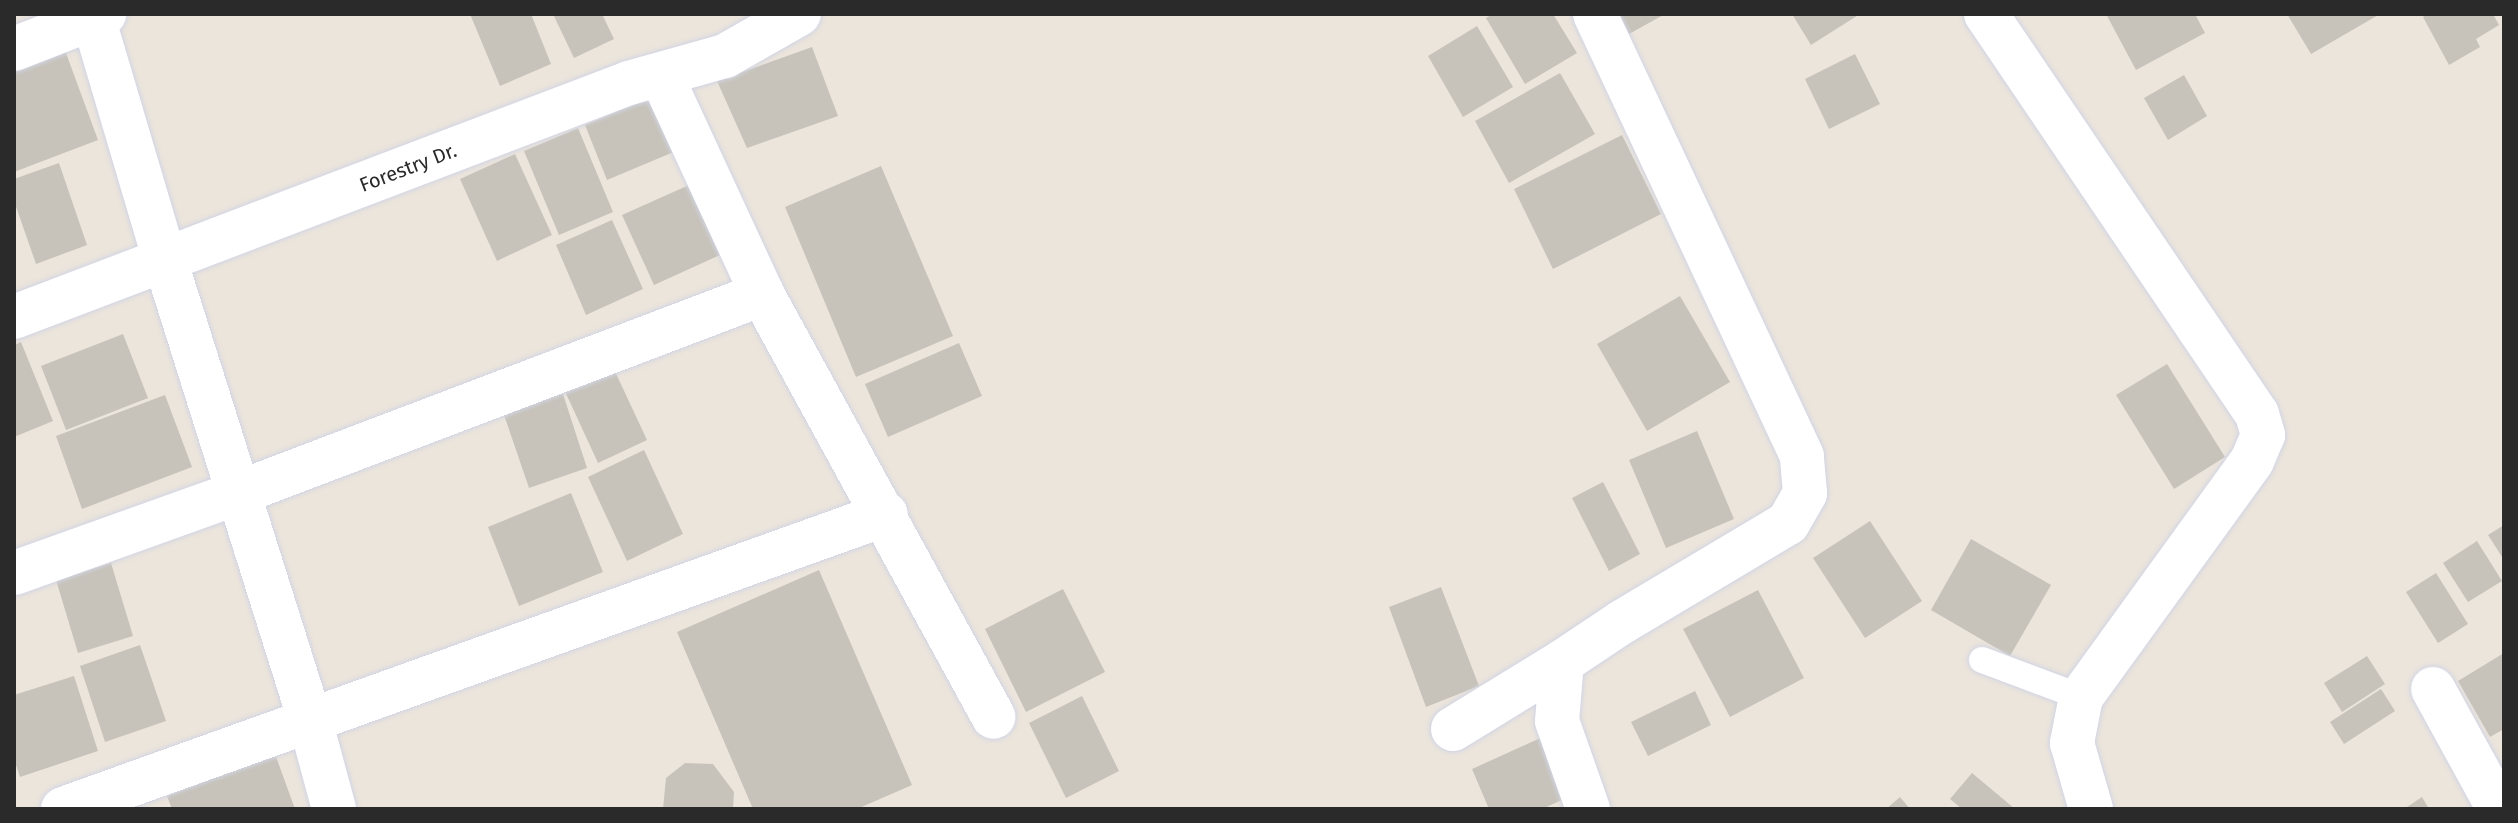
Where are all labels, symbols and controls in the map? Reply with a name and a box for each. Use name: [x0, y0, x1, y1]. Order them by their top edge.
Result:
street label: Forestry Dr.: [356, 139, 460, 197]

